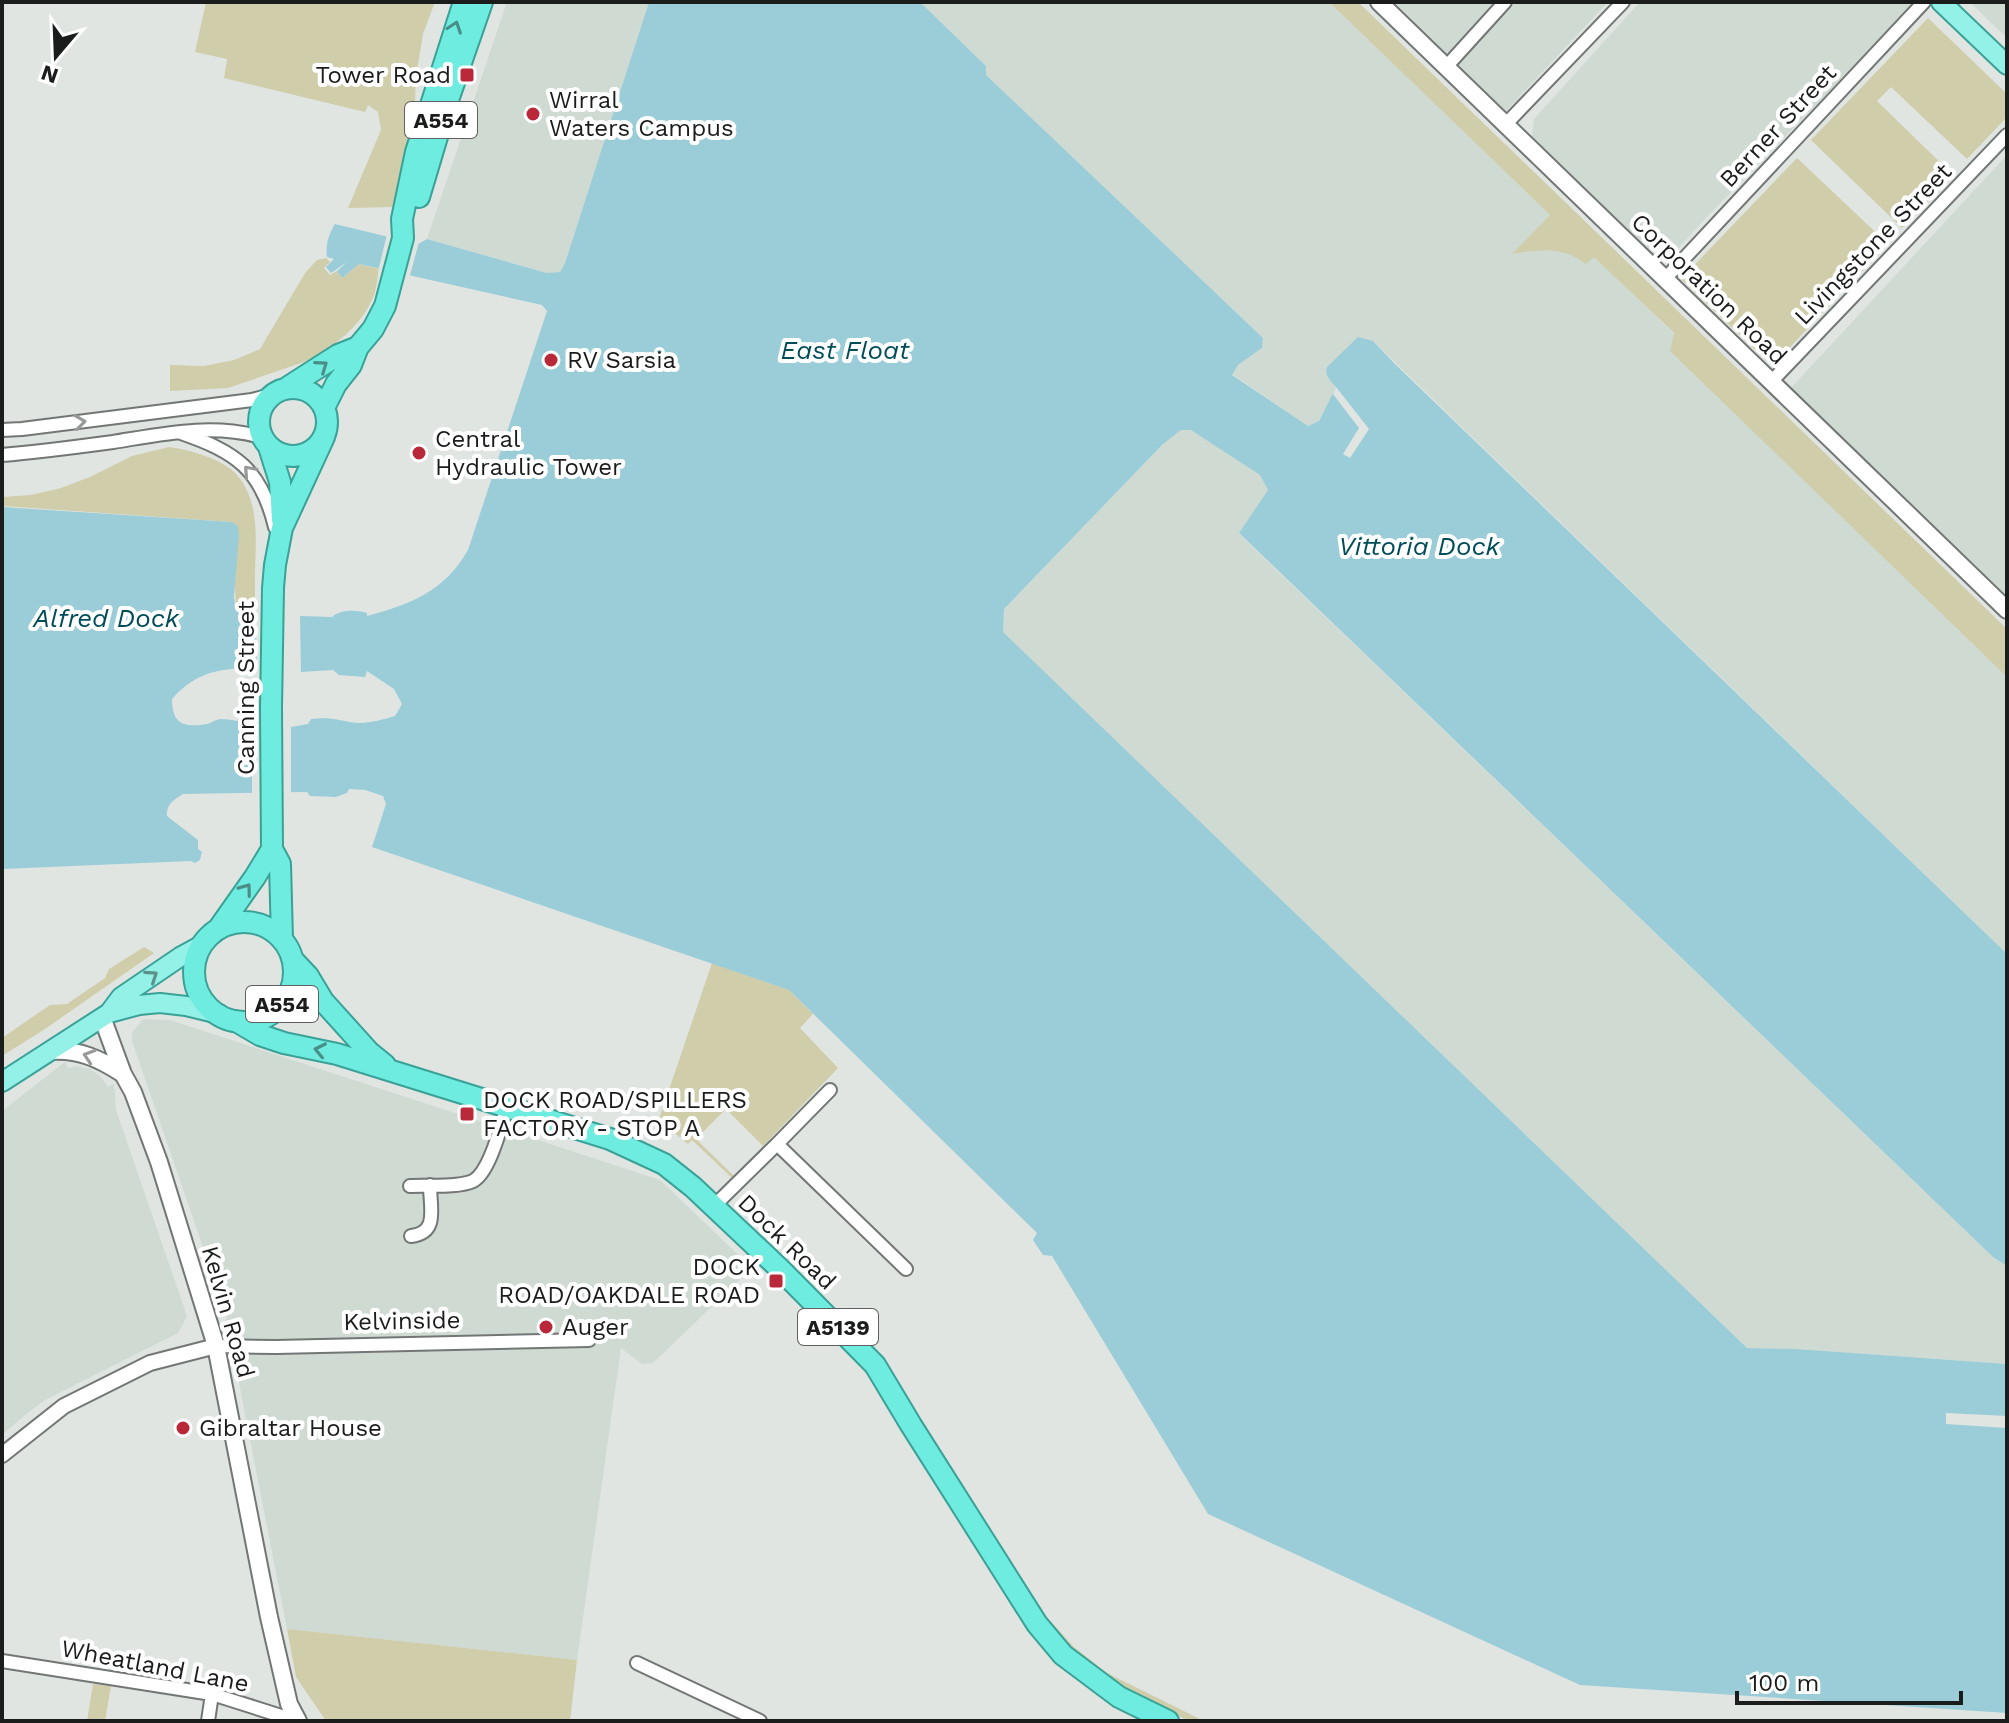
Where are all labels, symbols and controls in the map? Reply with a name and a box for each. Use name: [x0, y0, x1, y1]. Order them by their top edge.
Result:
north arrow: [16, 16, 96, 96]
one-way arrow: [445, 21, 461, 35]
street label: Berner Street: [1714, 59, 1842, 193]
text: N: [38, 60, 61, 89]
place label: Tower Road: [316, 61, 451, 89]
marker: Tower Road: [458, 66, 476, 84]
place label: Wirral Waters Campus: [549, 86, 734, 142]
road number: A554: [405, 102, 477, 138]
marker: Wirral Waters Campus: [524, 105, 542, 123]
street label: Livingstone Street: [1789, 157, 1957, 331]
street label: Corporation Road: [1625, 208, 1793, 370]
water label: East Float: [781, 335, 910, 365]
place label: RV Sarsia: [567, 346, 676, 374]
marker: RV Sarsia: [542, 351, 560, 369]
one-way arrow: [314, 361, 328, 376]
one-way arrow: [73, 414, 86, 431]
place label: Central Hydraulic Tower: [435, 425, 622, 481]
marker: Central Hydraulic Tower: [410, 444, 428, 462]
one-way arrow: [244, 466, 259, 481]
water label: Vittoria Dock: [1338, 531, 1500, 561]
street label: Canning Street: [232, 601, 260, 775]
water label: Alfred Dock: [32, 603, 180, 633]
one-way arrow: [237, 884, 251, 898]
one-way arrow: [144, 971, 158, 986]
road number: A554: [246, 986, 318, 1022]
one-way arrow: [313, 1042, 327, 1059]
one-way arrow: [82, 1050, 96, 1066]
place label: DOCK ROAD/SPILLERS FACTORY - STOP A: [483, 1086, 747, 1142]
marker: DOCK ROAD/SPILLERS FACTORY - STOP A: [458, 1105, 476, 1123]
street label: Dock Road: [732, 1189, 842, 1295]
street label: Kelvin Road: [196, 1243, 260, 1381]
place label: DOCK ROAD/OAKDALE ROAD: [498, 1253, 760, 1309]
marker: DOCK ROAD/OAKDALE ROAD: [767, 1272, 785, 1290]
street label: Kelvinside: [343, 1306, 461, 1336]
road number: A5139: [798, 1309, 878, 1345]
place label: Auger: [562, 1313, 629, 1341]
marker: Auger: [537, 1318, 555, 1336]
place label: Gibraltar House: [199, 1414, 382, 1442]
marker: Gibraltar House: [174, 1419, 192, 1437]
street label: Wheatland Lane: [59, 1634, 251, 1698]
scale bar: [1737, 1655, 1961, 1705]
text: 100 m: [1749, 1669, 1819, 1697]

